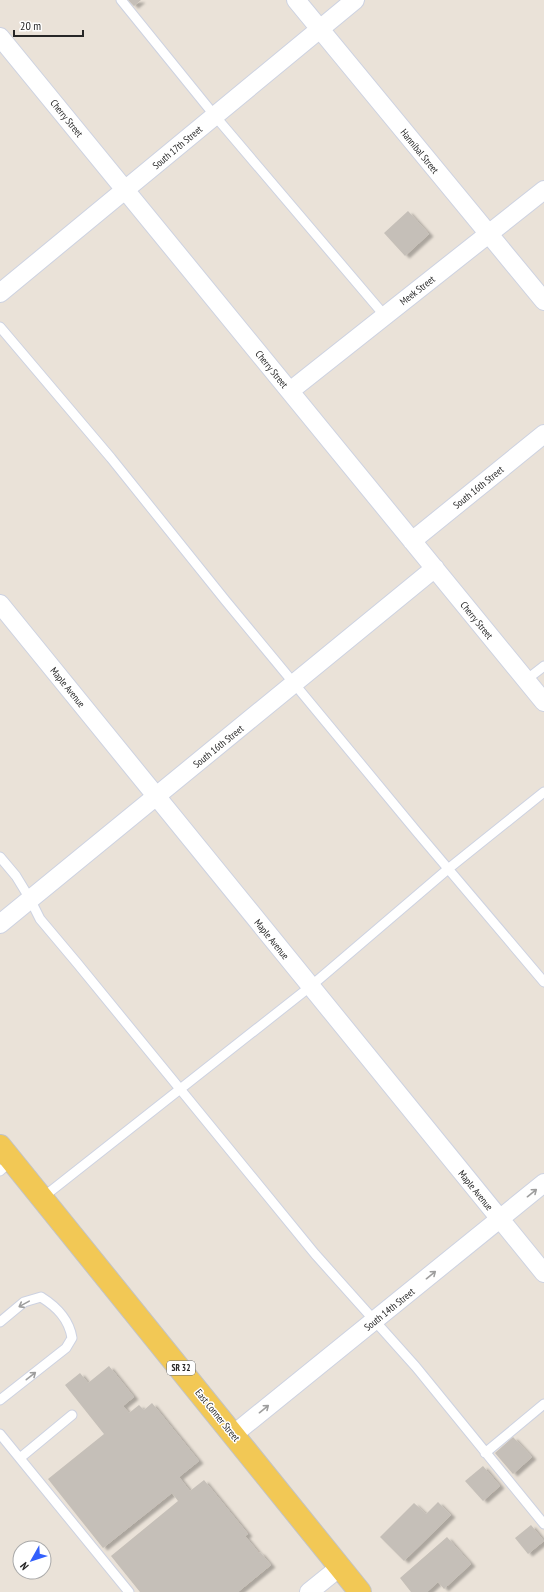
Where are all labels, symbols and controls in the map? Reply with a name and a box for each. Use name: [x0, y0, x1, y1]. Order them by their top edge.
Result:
scale bar: [14, 12, 83, 38]
text: 20 m: [20, 18, 41, 33]
street label: Cherry Street: [47, 97, 86, 140]
street label: South 17th Street: [150, 123, 205, 172]
street label: Hannibal Street: [398, 126, 442, 176]
street label: Meek Street: [397, 272, 438, 308]
street label: Cherry Street: [252, 348, 291, 391]
street label: South 16th Street: [450, 463, 506, 512]
street label: Cherry Street: [457, 599, 496, 642]
street label: Maple Avenue: [47, 664, 88, 710]
street label: South 16th Street: [190, 722, 246, 771]
street label: Maple Avenue: [251, 916, 292, 962]
street label: Maple Avenue: [455, 1167, 496, 1213]
one-way arrow: [526, 1188, 537, 1197]
one-way arrow: [425, 1271, 436, 1279]
street label: South 14th Street: [361, 1285, 417, 1334]
one-way arrow: [18, 1301, 30, 1308]
road number: SR 32: [167, 1361, 195, 1375]
one-way arrow: [25, 1372, 36, 1380]
street label: East Conner Street: [193, 1386, 243, 1444]
one-way arrow: [259, 1405, 270, 1414]
north arrow: [12, 1540, 52, 1580]
text: N: [17, 1560, 32, 1573]

